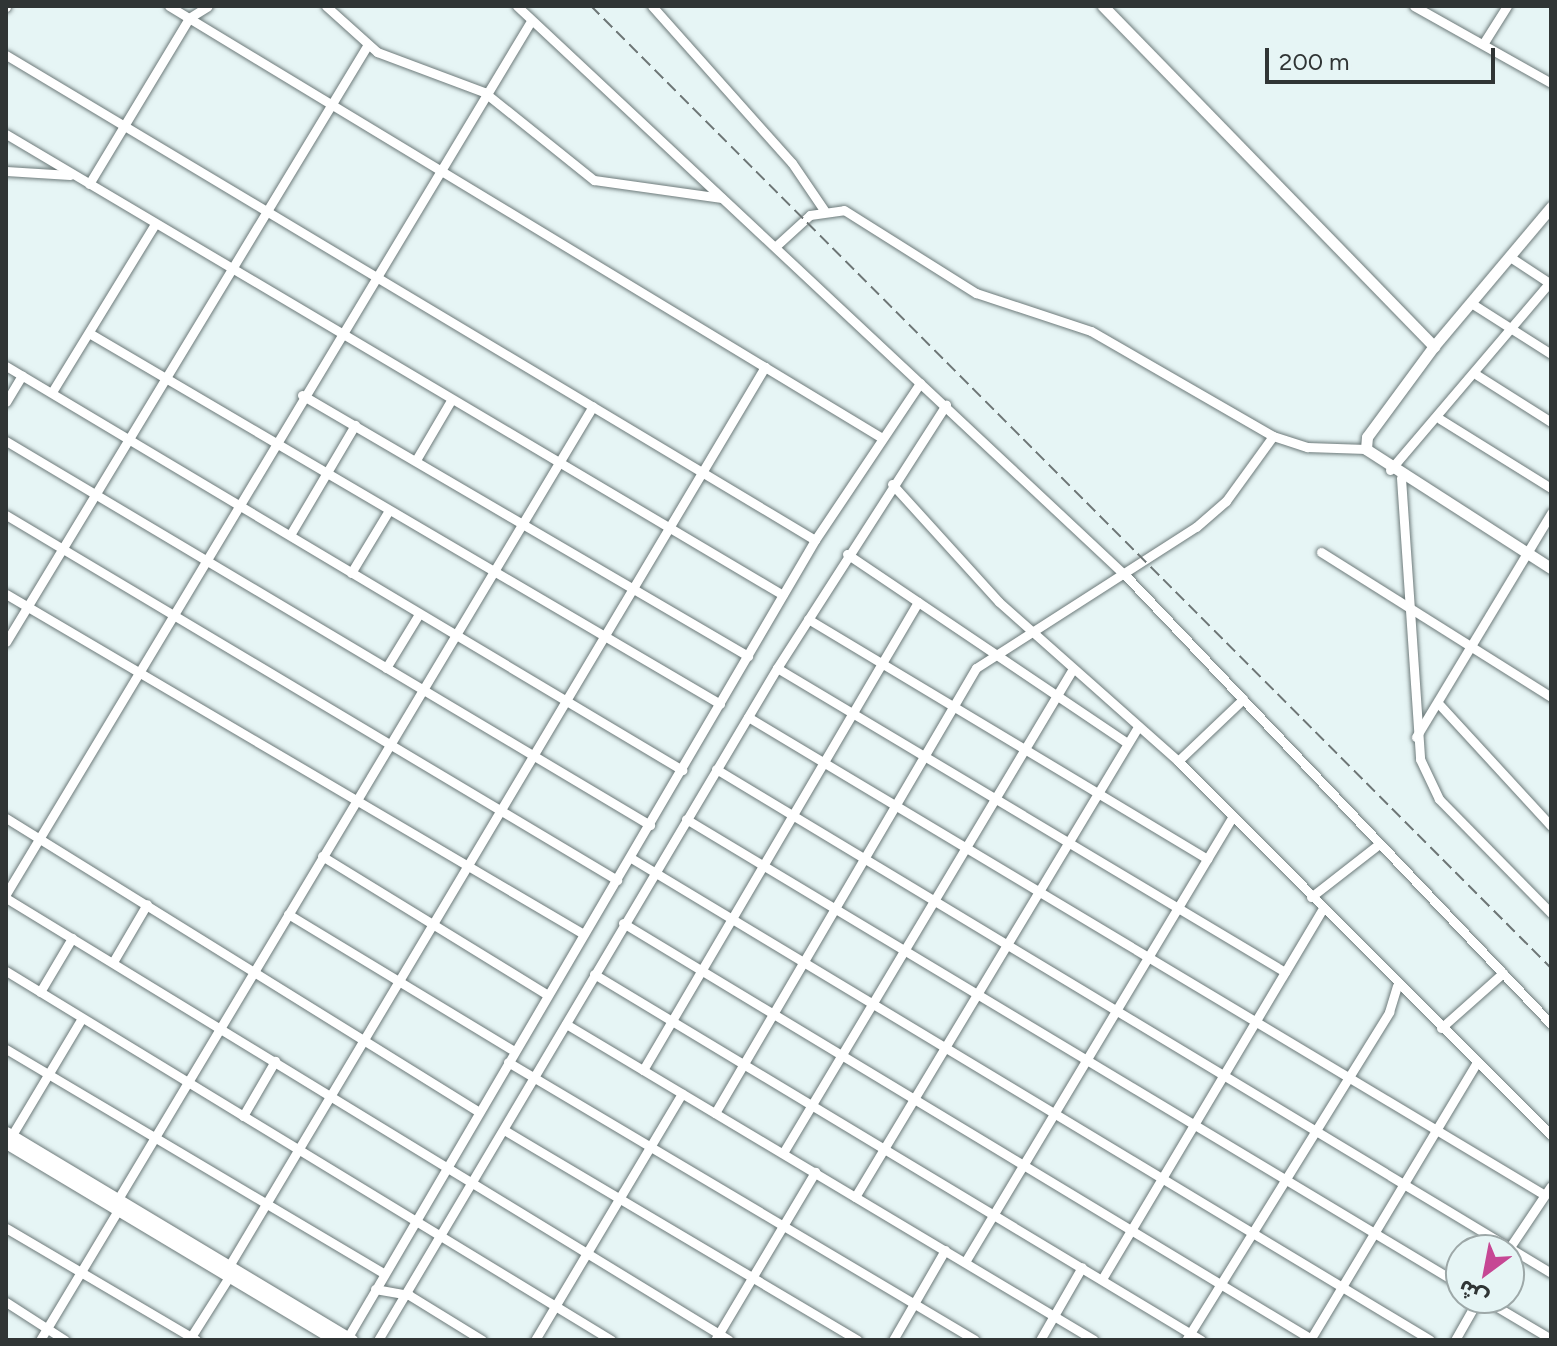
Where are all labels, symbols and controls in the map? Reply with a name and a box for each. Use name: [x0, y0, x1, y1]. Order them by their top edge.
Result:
scale bar: [1269, 32, 1499, 82]
text: 200 m: [1279, 47, 1350, 76]
north arrow: [1445, 1234, 1525, 1314]
text: ش: [1453, 1274, 1493, 1313]

